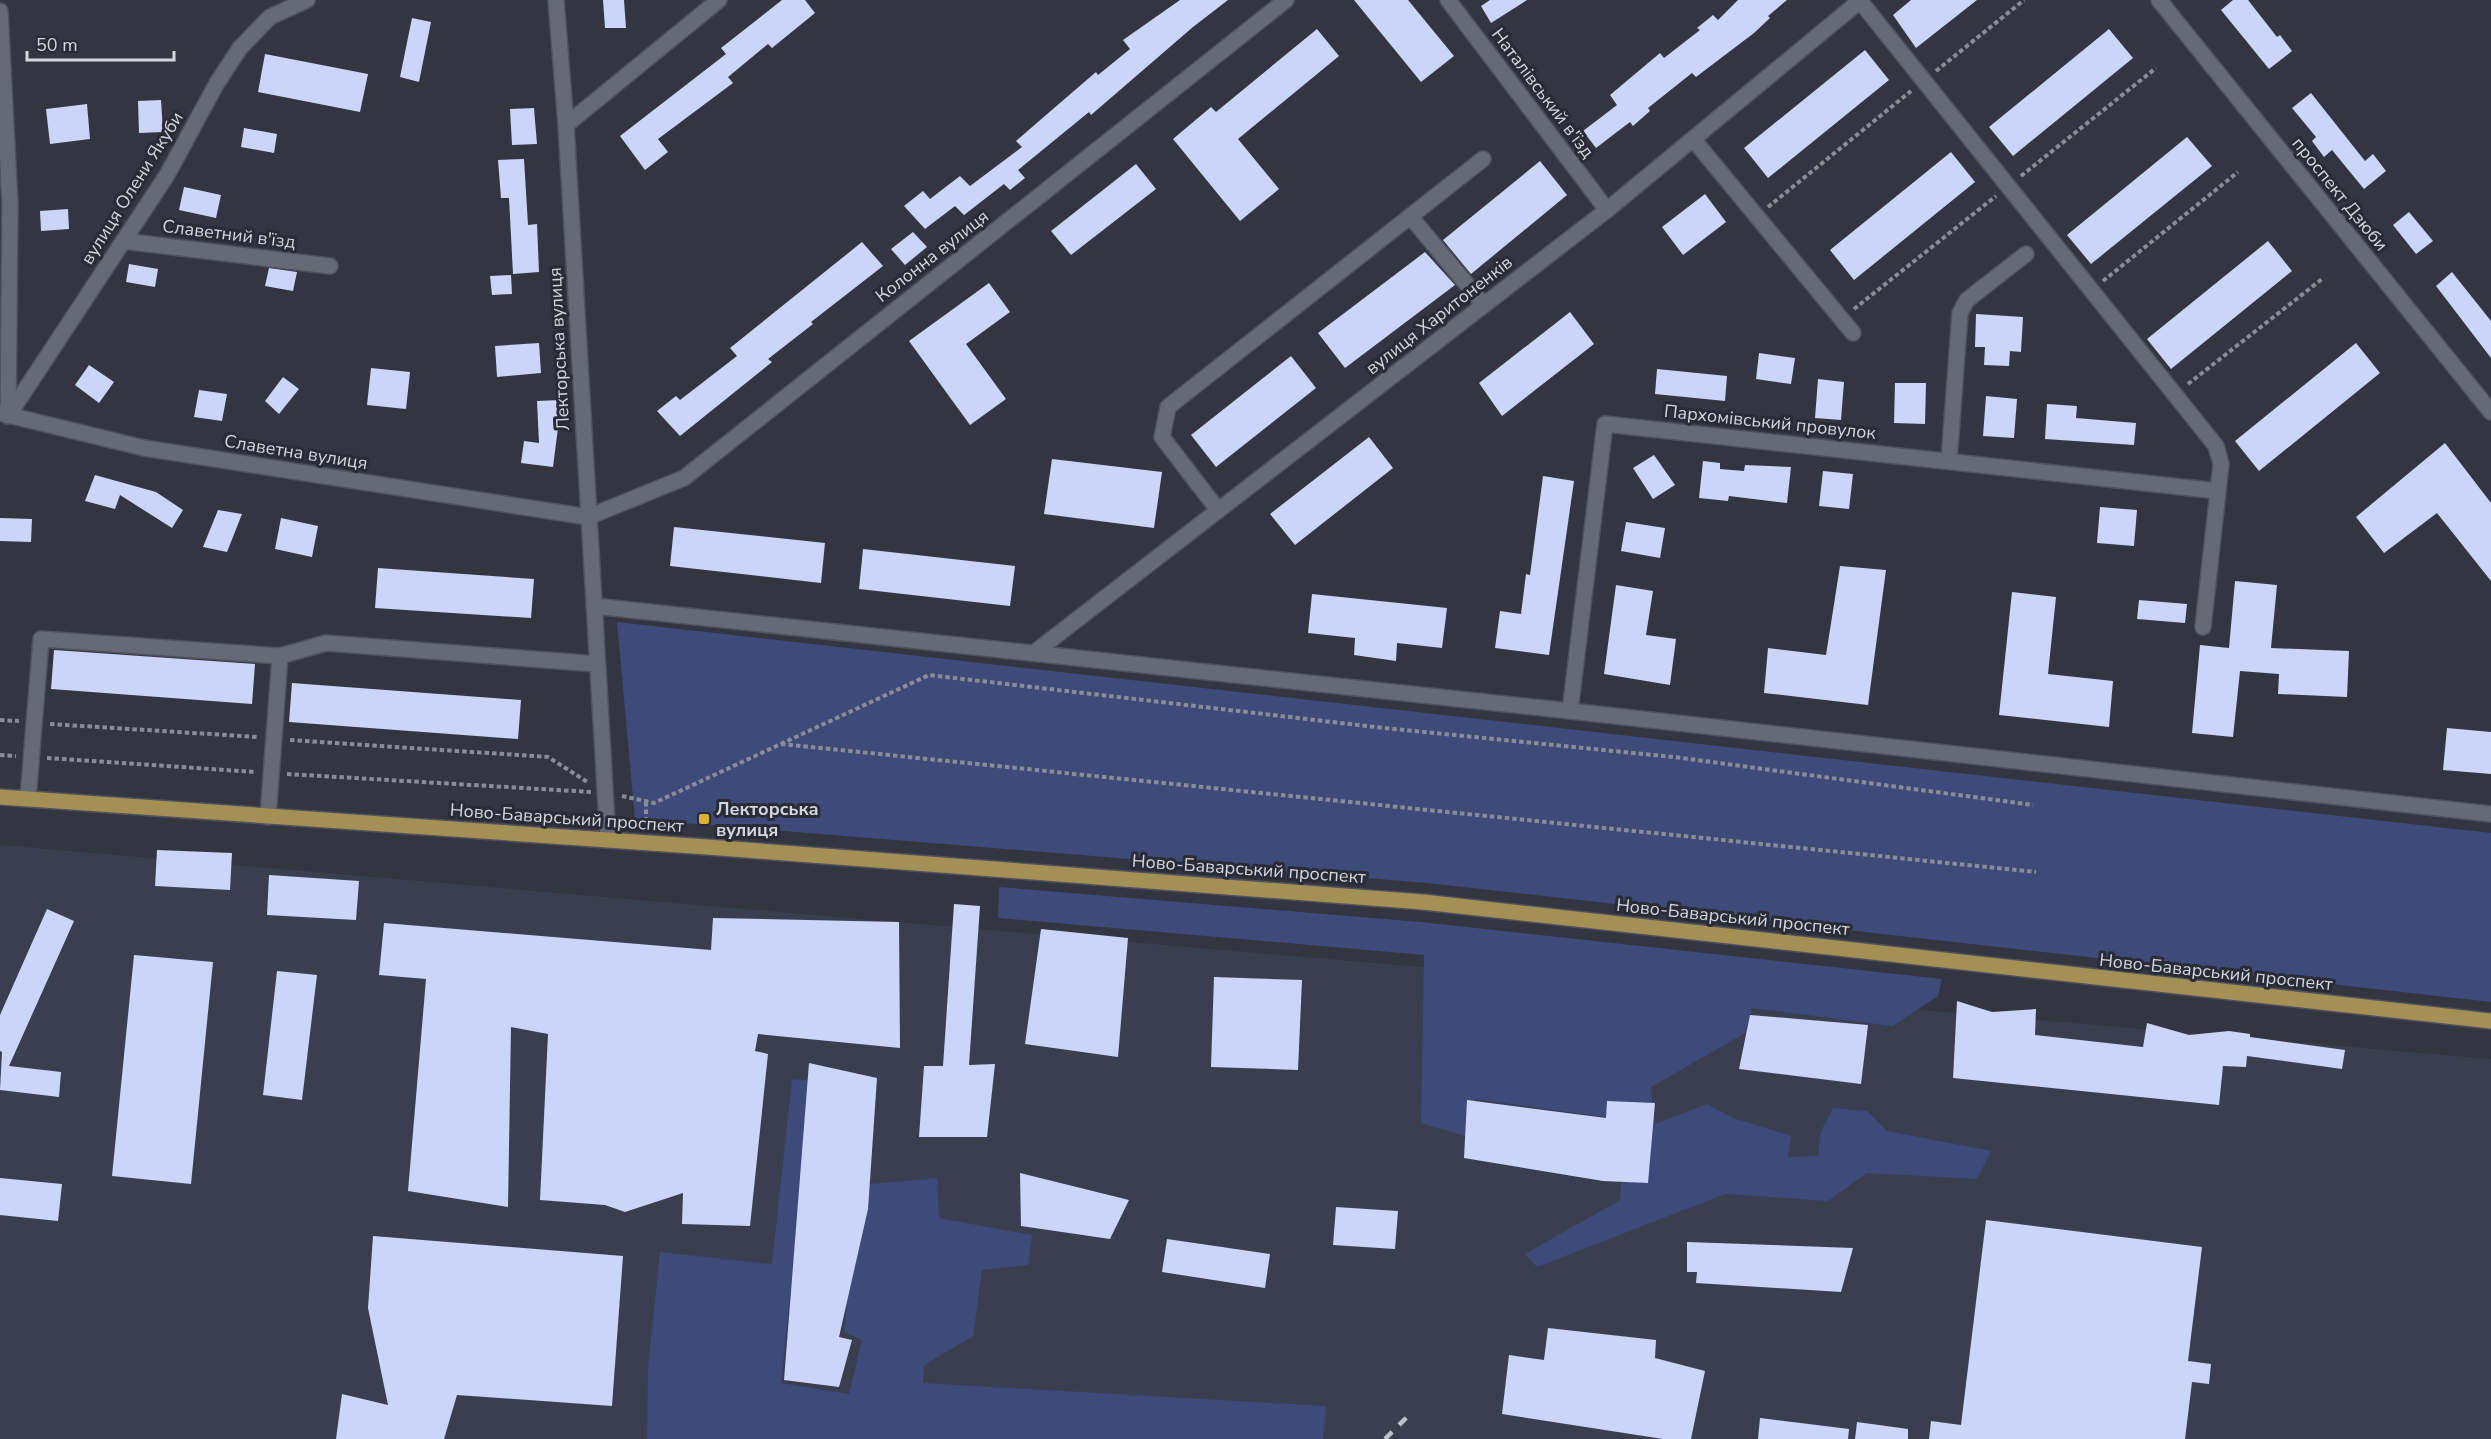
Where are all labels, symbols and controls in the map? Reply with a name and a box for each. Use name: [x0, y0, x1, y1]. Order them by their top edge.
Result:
street label: Наталівський в'їзд: [1486, 23, 1600, 163]
scale bar: [27, 24, 174, 62]
text: 50 m: [36, 33, 78, 57]
street label: вулиця Олени Якуби: [75, 107, 189, 269]
street label: проспект Дзюби: [2287, 132, 2393, 256]
street label: Колонна вулиця: [870, 204, 994, 308]
street label: Славетний в'їзд: [161, 214, 297, 254]
street label: вулиця Харитоненків: [1361, 250, 1517, 380]
street label: Лекторська вулиця: [543, 267, 575, 431]
street label: Пархомівський провулок: [1663, 399, 1878, 445]
street label: Славетна вулиця: [223, 429, 369, 475]
place label: Лекторська вулиця: [716, 797, 819, 842]
street label: Ново-Баварський проспект: [449, 798, 685, 838]
marker: Лекторська вулиця: [697, 812, 711, 826]
street label: Ново-Баварський проспект: [1131, 849, 1367, 889]
street label: Ново-Баварський проспект: [1615, 893, 1851, 941]
street label: Ново-Баварський проспект: [2098, 948, 2334, 996]

